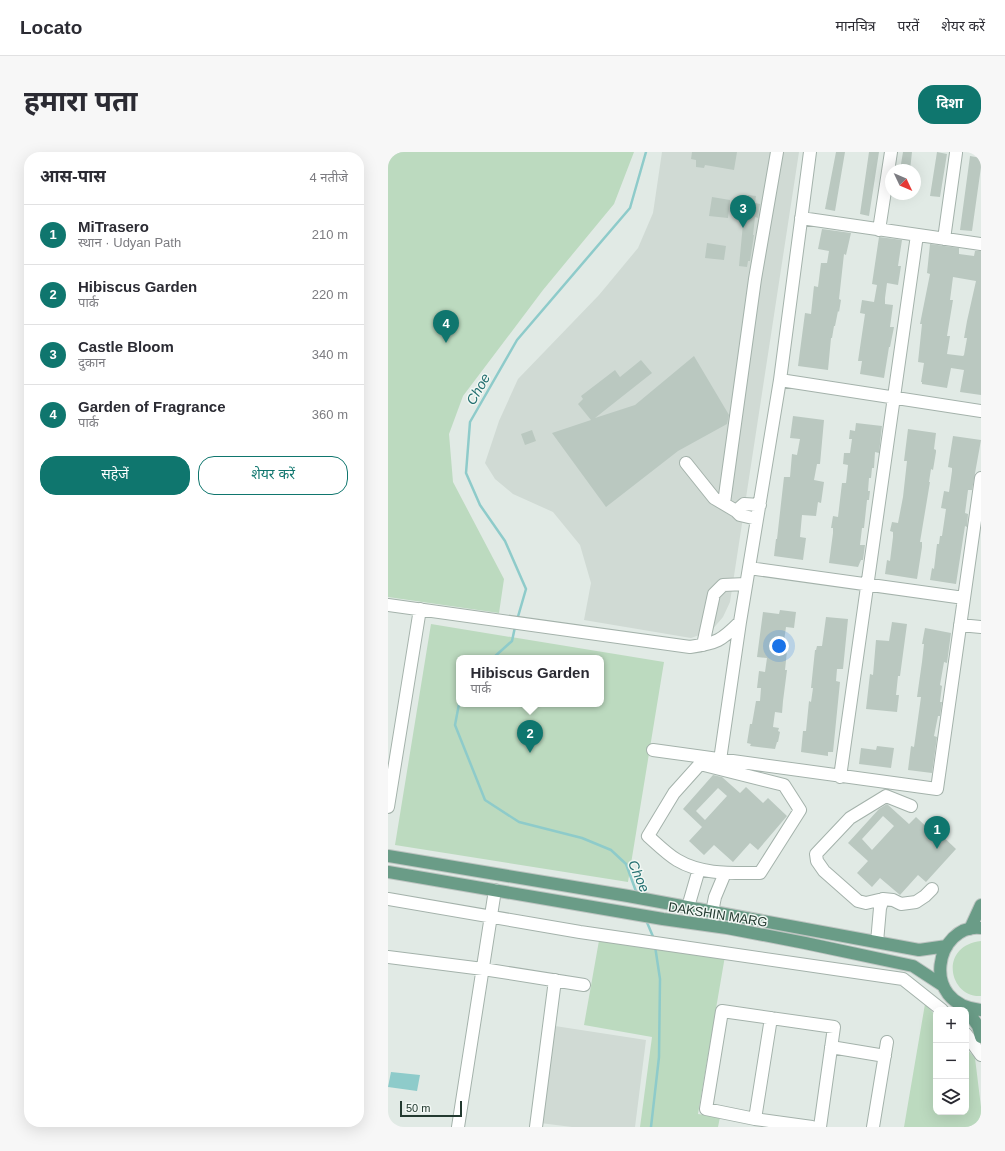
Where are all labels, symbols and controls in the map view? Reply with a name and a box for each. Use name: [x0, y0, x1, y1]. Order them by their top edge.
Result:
text: Locato: [20, 17, 82, 38]
text: मानचित्र: [836, 18, 876, 34]
text: परतें: [898, 18, 919, 34]
text: शेयर करें: [941, 18, 985, 34]
button: दिशा: [918, 85, 981, 124]
text: हमारा पता: [24, 86, 138, 117]
north arrow: [885, 164, 921, 200]
text: आस-पास: [40, 167, 106, 186]
text: 4 नतीजे: [310, 170, 348, 185]
pin: 3: [730, 195, 756, 228]
text: MiTrasero: [78, 218, 149, 235]
text: 1: [49, 227, 57, 242]
text: 210 m: [312, 227, 348, 242]
text: स्थान · Udyan Path: [78, 235, 181, 250]
text: Hibiscus Garden: [78, 278, 197, 295]
text: 2: [49, 287, 57, 302]
text: 220 m: [312, 287, 348, 302]
text: पार्क: [78, 295, 99, 310]
pin: 4: [433, 310, 459, 343]
text: Castle Bloom: [78, 338, 174, 355]
text: 3: [49, 347, 57, 362]
text: 340 m: [312, 347, 348, 362]
text: दुकान: [78, 355, 105, 370]
water label: Choe: [463, 370, 493, 407]
text: Garden of Fragrance: [78, 398, 226, 415]
text: 4: [49, 407, 57, 422]
text: 360 m: [312, 407, 348, 422]
text: पार्क: [78, 415, 99, 430]
button: सहेजें: [40, 456, 190, 495]
button: शेयर करें: [198, 456, 348, 495]
your location: [769, 636, 789, 656]
popup: [456, 655, 604, 707]
text: Hibiscus Garden: [470, 664, 590, 681]
text: पार्क: [470, 681, 491, 696]
pin: 2: [517, 720, 543, 753]
pin: 1: [924, 816, 950, 849]
water label: Choe: [625, 857, 653, 895]
street label: DAKSHIN MARG: [667, 899, 769, 930]
map controls: [933, 1007, 969, 1115]
button: +: [933, 1007, 969, 1043]
button: −: [933, 1043, 969, 1079]
button: layers: [933, 1079, 969, 1115]
scale bar: [400, 1099, 462, 1118]
text: 50 m: [406, 1102, 430, 1114]

